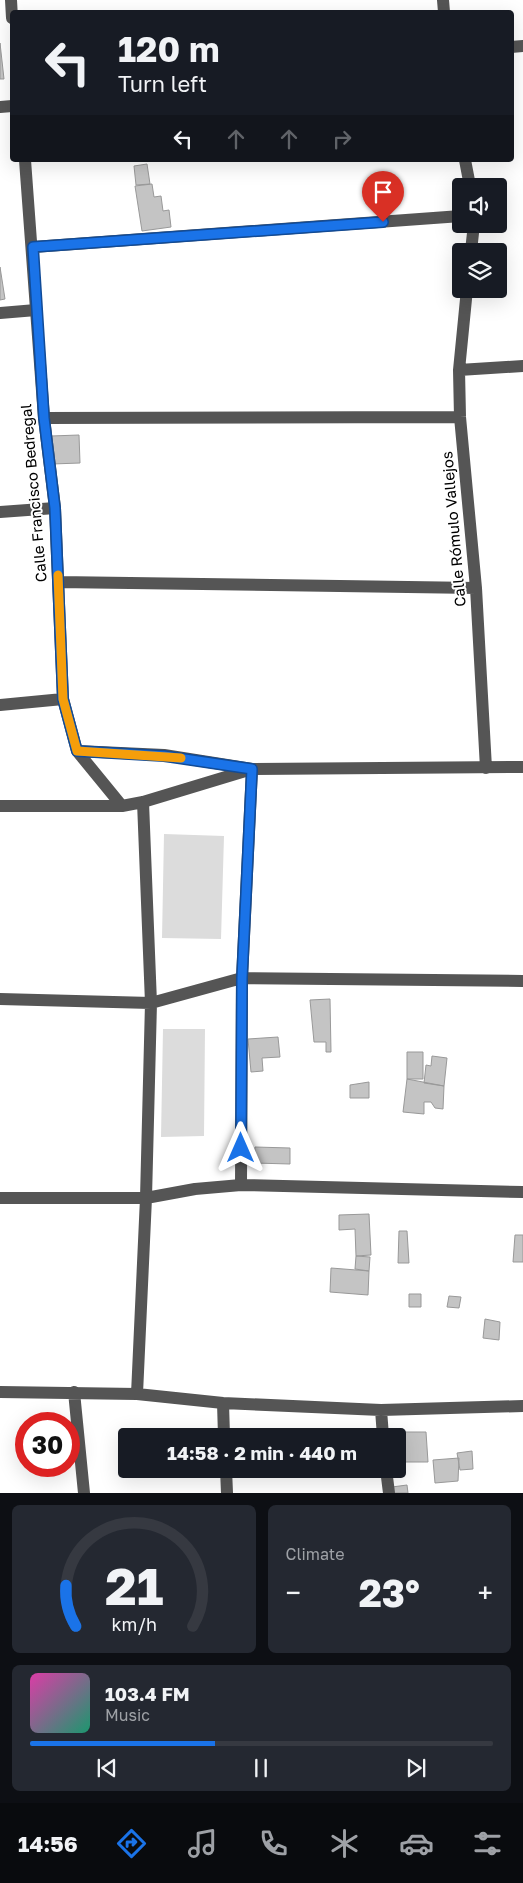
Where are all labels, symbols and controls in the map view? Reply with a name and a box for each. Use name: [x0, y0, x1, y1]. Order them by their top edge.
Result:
text: 120 m: [118, 28, 220, 70]
icon: left: [35, 30, 100, 95]
text: Turn left: [118, 70, 207, 97]
icon: left: [169, 125, 197, 153]
icon: ahead: [222, 125, 250, 153]
icon: ahead: [275, 125, 303, 153]
icon: right: [328, 125, 356, 153]
pin: [362, 171, 404, 222]
icon: arrive: [369, 178, 397, 206]
map controls: [452, 178, 507, 298]
button: sound: [452, 178, 507, 233]
button: layers: [452, 243, 507, 298]
street label: Calle Francisco Bedregal: [16, 403, 50, 583]
street label: Calle Rómulo Vallejos: [437, 450, 469, 608]
position arrow: [214, 1121, 266, 1173]
speed limit sign: 30: [15, 1412, 80, 1477]
text: 14:58 · 2 min · 440 m: [167, 1441, 357, 1464]
text: Climate: [286, 1544, 345, 1564]
text: 21: [104, 1554, 163, 1616]
text: 23°: [359, 1570, 420, 1615]
text: −: [286, 1576, 301, 1609]
text: +: [478, 1576, 493, 1609]
text: km/h: [111, 1613, 156, 1635]
text: 103.4 FM: [105, 1682, 190, 1705]
text: Music: [105, 1705, 150, 1725]
icon: previous: [93, 1754, 121, 1782]
icon: pause: [247, 1754, 275, 1782]
icon: next: [402, 1754, 430, 1782]
icon: directions: [114, 1826, 149, 1861]
icon: music: [185, 1826, 220, 1861]
icon: phone: [256, 1826, 291, 1861]
icon: climate: [327, 1826, 362, 1861]
icon: car: [399, 1826, 434, 1861]
icon: filters: [470, 1826, 505, 1861]
text: 14:56: [18, 1830, 78, 1857]

